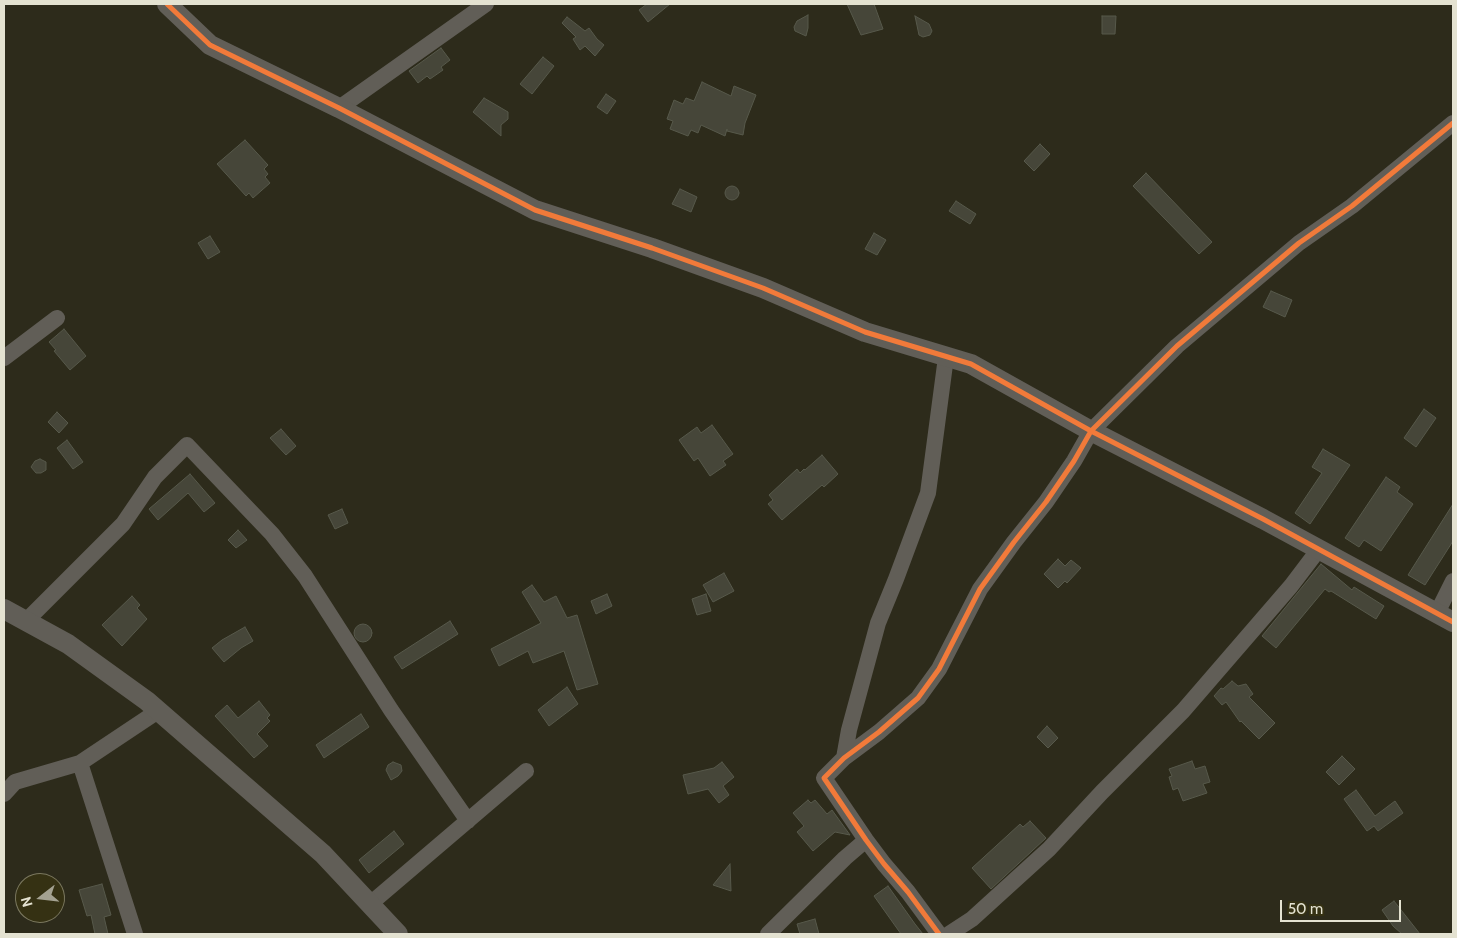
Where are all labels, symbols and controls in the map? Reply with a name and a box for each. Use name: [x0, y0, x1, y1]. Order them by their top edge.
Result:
north arrow: [15, 873, 65, 923]
scale bar: [1282, 890, 1403, 922]
text: N: [17, 895, 37, 909]
text: 50 m: [1288, 900, 1323, 918]

